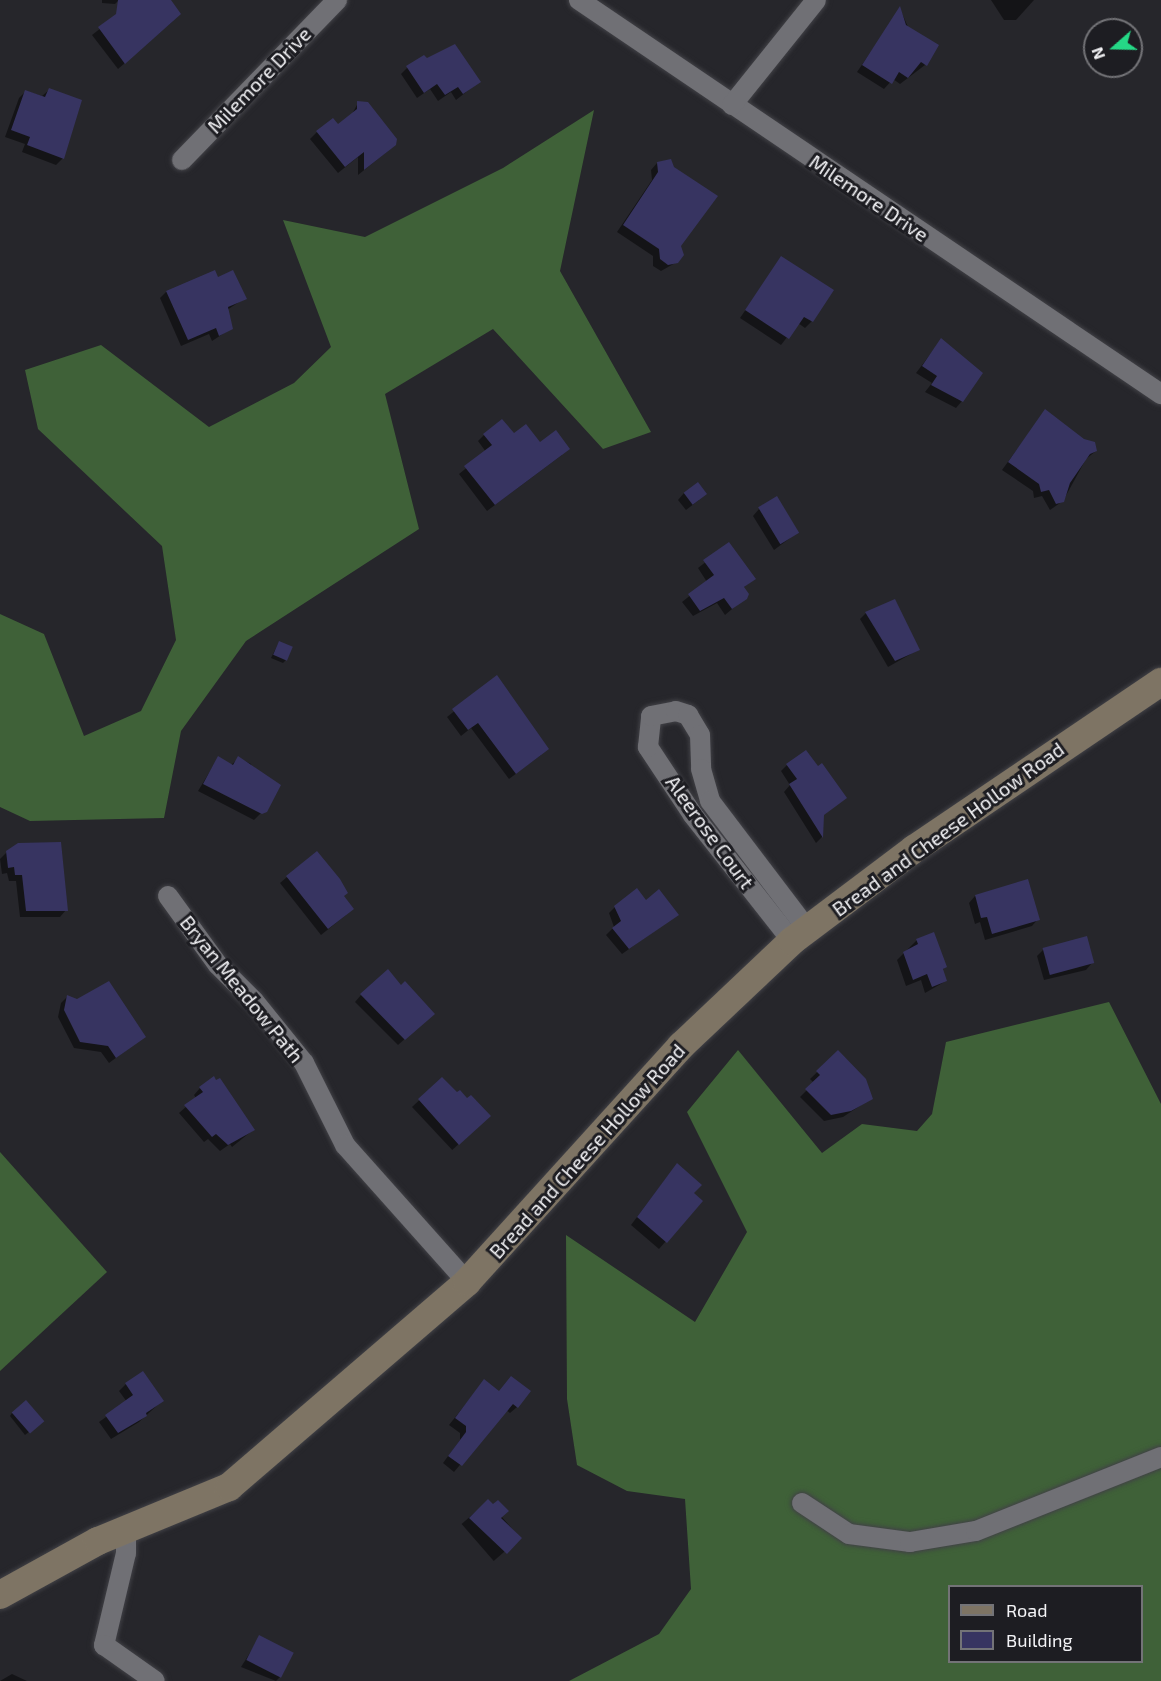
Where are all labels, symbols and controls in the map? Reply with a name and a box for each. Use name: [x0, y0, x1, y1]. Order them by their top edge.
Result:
north arrow: [1083, 18, 1143, 78]
street label: Milemore Drive: [202, 22, 316, 138]
text: N: [1087, 45, 1108, 62]
street label: Milemore Drive: [805, 149, 933, 247]
street label: Bread and Cheese Hollow Road: [827, 737, 1069, 921]
street label: Aleerose Court: [661, 771, 759, 893]
street label: Bryan Meadow Path: [175, 910, 309, 1068]
street label: Bread and Cheese Hollow Road: [484, 1039, 690, 1263]
legend: [948, 1585, 1143, 1663]
text: Road: [1006, 1599, 1047, 1621]
text: Building: [1006, 1629, 1073, 1651]

